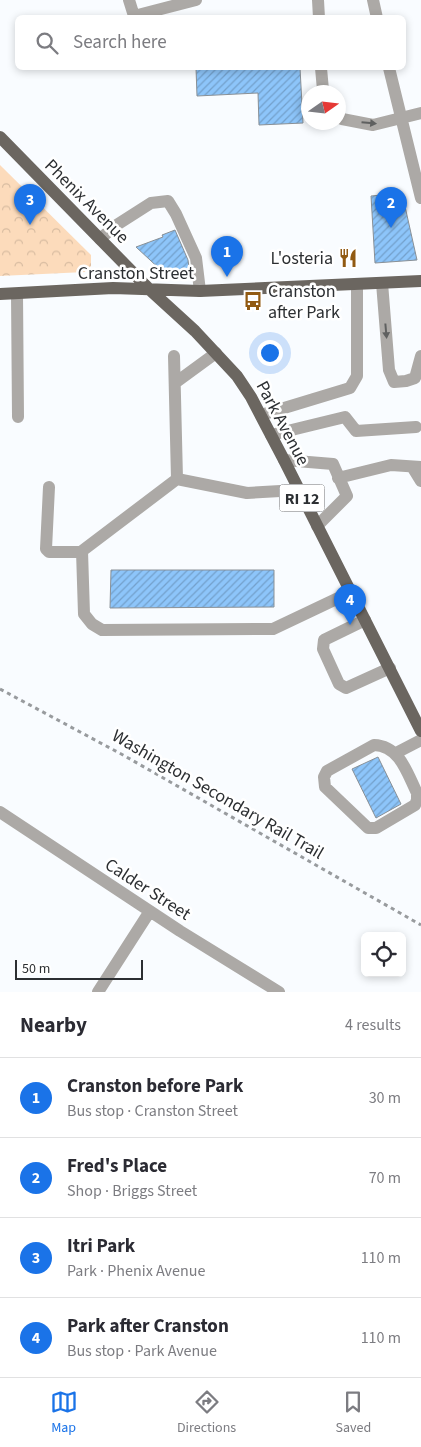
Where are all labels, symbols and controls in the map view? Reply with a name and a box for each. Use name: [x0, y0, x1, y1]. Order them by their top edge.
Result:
search box: [15, 15, 406, 70]
icon: search: [33, 29, 61, 57]
text: Search here: [73, 29, 167, 56]
north arrow: [301, 85, 346, 130]
one-way arrow: [361, 119, 377, 127]
street label: Phenix Avenue: [39, 154, 135, 249]
pin: 3: [14, 184, 46, 225]
pin: 2: [375, 187, 407, 228]
pin: 1: [211, 236, 243, 277]
place label: L'osteria: [270, 246, 333, 271]
restaurant icon: L'osteria: [337, 247, 359, 269]
street label: Cranston Street: [78, 261, 194, 286]
place label: Cranston after Park: [268, 279, 340, 325]
bus stop icon: Cranston after Park: [242, 290, 264, 312]
one-way arrow: [382, 323, 390, 339]
your location: [257, 340, 283, 366]
street label: Park Avenue: [250, 376, 315, 470]
road number: RI 12: [280, 484, 324, 512]
pin: 4: [334, 584, 366, 625]
street label: Washington Secondary Rail Trail: [107, 723, 328, 866]
street label: Calder Street: [100, 852, 196, 927]
map controls: [361, 932, 406, 977]
button: locate: [361, 932, 406, 977]
scale bar: [15, 957, 142, 980]
text: 50 m: [22, 959, 50, 979]
text: Nearby: [20, 1010, 87, 1040]
text: 4 results: [345, 1014, 401, 1036]
text: Cranston before Park: [67, 1073, 243, 1100]
text: 1: [32, 1087, 40, 1109]
text: 30 m: [369, 1087, 401, 1109]
text: Bus stop · Cranston Street: [67, 1100, 238, 1122]
text: Fred's Place: [67, 1153, 167, 1180]
text: 2: [32, 1167, 40, 1189]
text: 70 m: [369, 1167, 401, 1189]
text: Shop · Briggs Street: [67, 1180, 197, 1202]
text: Itri Park: [67, 1233, 135, 1260]
text: 3: [32, 1247, 40, 1269]
text: 110 m: [361, 1247, 401, 1269]
text: Park · Phenix Avenue: [67, 1260, 205, 1282]
text: Park after Cranston: [67, 1313, 229, 1340]
text: 4: [32, 1327, 40, 1349]
text: 110 m: [361, 1327, 401, 1349]
text: Bus stop · Park Avenue: [67, 1340, 217, 1362]
tab: Map: [50, 1388, 78, 1438]
tab: Directions: [177, 1388, 236, 1438]
tab: Saved: [336, 1388, 371, 1438]

